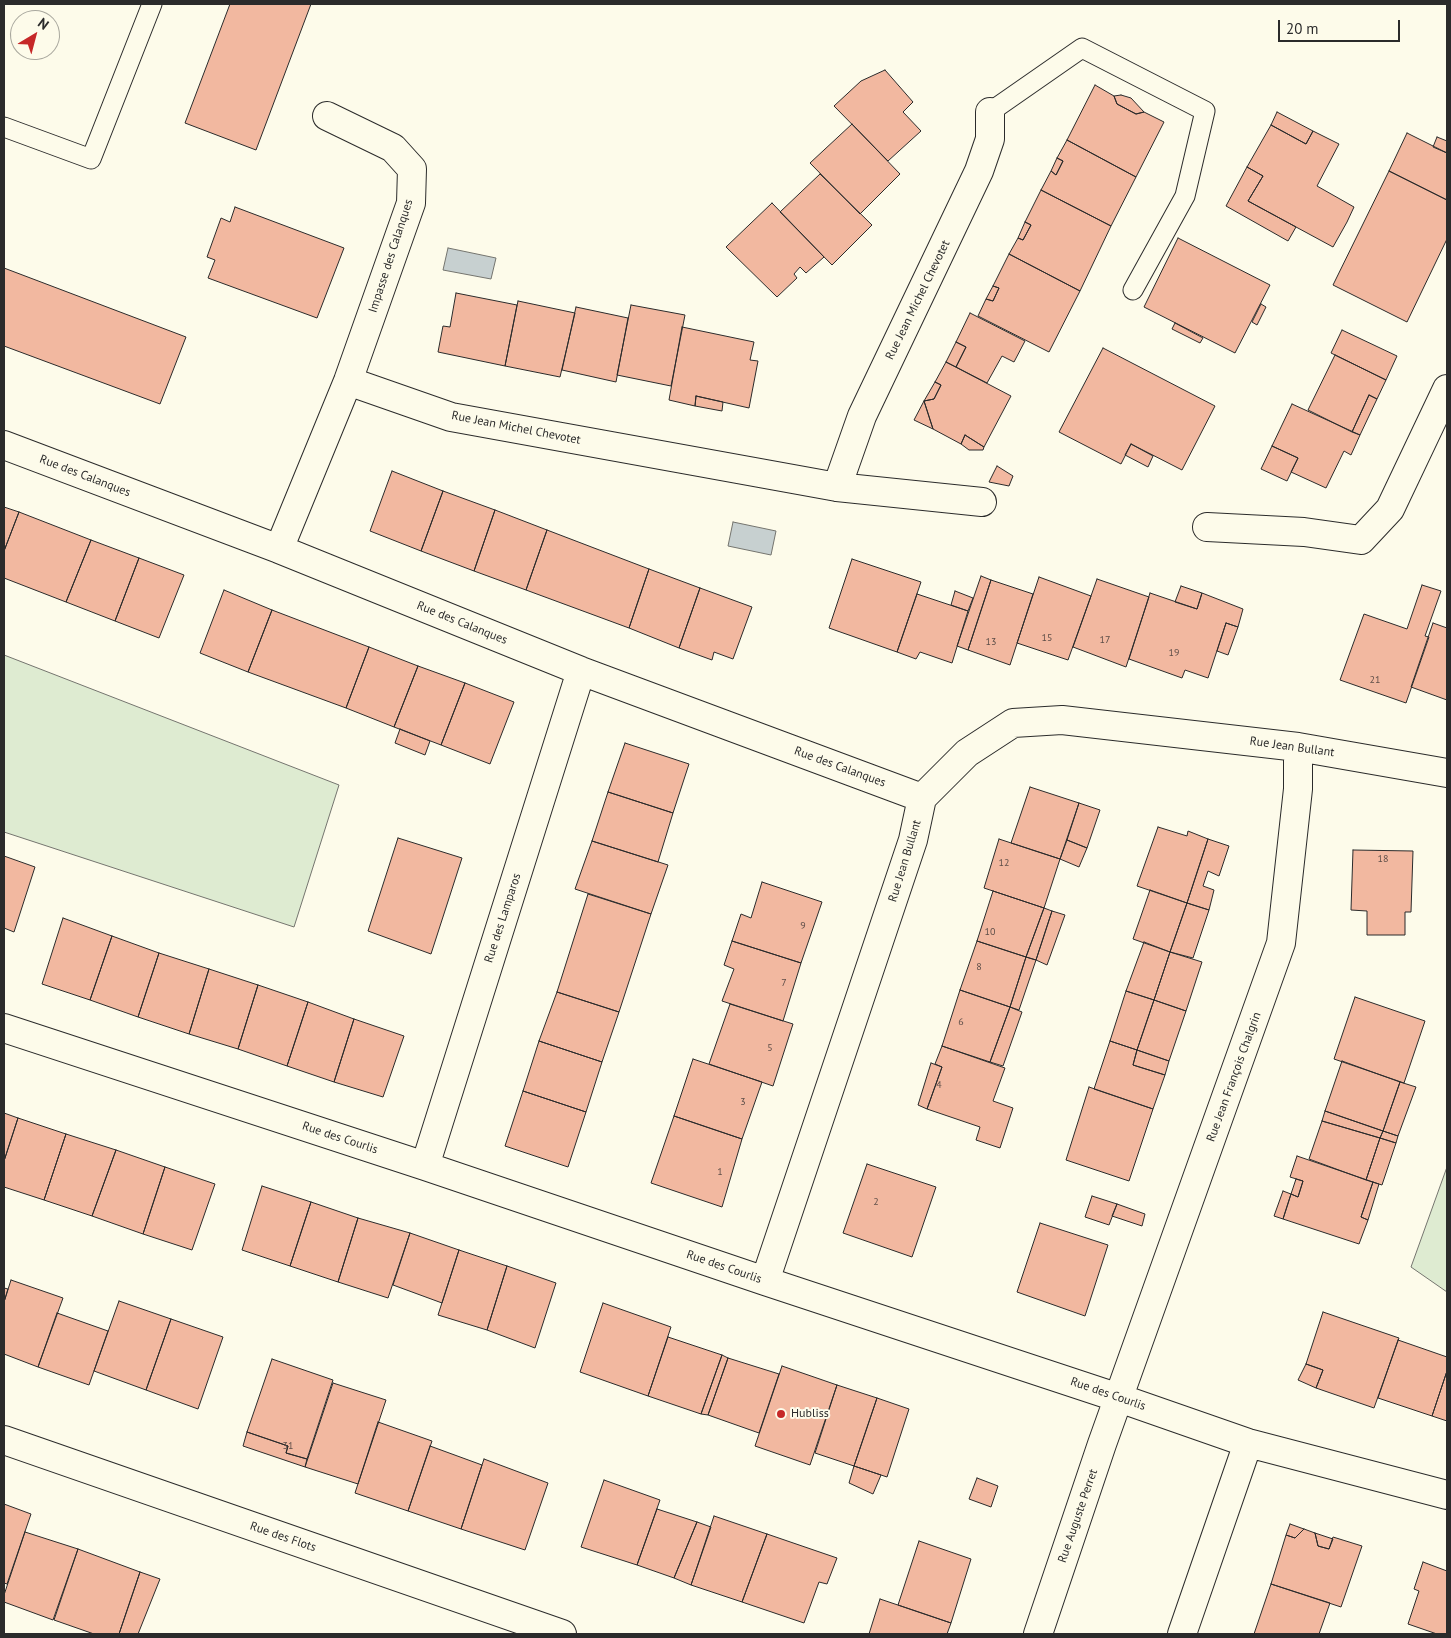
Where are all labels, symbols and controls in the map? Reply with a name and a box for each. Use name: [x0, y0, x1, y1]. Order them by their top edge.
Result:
north arrow: [10, 10, 60, 60]
scale bar: [1281, 10, 1404, 42]
text: N: [34, 14, 53, 34]
text: 20 m: [1286, 19, 1319, 38]
street label: Impasse des Calanques: [366, 197, 416, 315]
street label: Rue Jean Michel Chevotet: [883, 238, 953, 362]
street label: Rue Jean Michel Chevotet: [450, 408, 582, 448]
street label: Rue des Calanques: [37, 452, 133, 500]
street label: Rue des Calanques: [415, 598, 509, 648]
house number: 15: [1042, 632, 1052, 644]
house number: 17: [1100, 634, 1110, 646]
house number: 13: [986, 636, 996, 648]
house number: 19: [1169, 647, 1179, 659]
house number: 21: [1370, 674, 1380, 686]
street label: Rue Jean Bullant: [1249, 734, 1335, 760]
street label: Rue des Calanques: [792, 744, 888, 790]
street label: Rue Jean Bullant: [886, 818, 924, 904]
house number: 18: [1378, 853, 1388, 865]
house number: 12: [999, 857, 1009, 869]
street label: Rue des Lamparos: [482, 871, 524, 965]
house number: 9: [800, 920, 806, 932]
house number: 10: [985, 926, 995, 938]
house number: 8: [976, 961, 982, 973]
house number: 7: [781, 977, 787, 989]
street label: Rue Jean François Chalgrin: [1204, 1010, 1264, 1144]
house number: 6: [958, 1016, 964, 1028]
house number: 5: [767, 1042, 773, 1054]
house number: 4: [936, 1079, 942, 1091]
house number: 3: [740, 1096, 746, 1108]
street label: Rue des Courlis: [300, 1119, 380, 1157]
house number: 1: [717, 1166, 723, 1178]
house number: 2: [873, 1196, 879, 1208]
street label: Rue des Courlis: [684, 1247, 764, 1287]
street label: Rue des Courlis: [1068, 1374, 1148, 1414]
place label: Hubliss: [791, 1407, 829, 1421]
marker: Hubliss: [775, 1408, 787, 1420]
house number: 31: [283, 1440, 293, 1452]
street label: Rue Auguste Perret: [1055, 1467, 1101, 1565]
street label: Rue des Flots: [248, 1519, 318, 1555]

